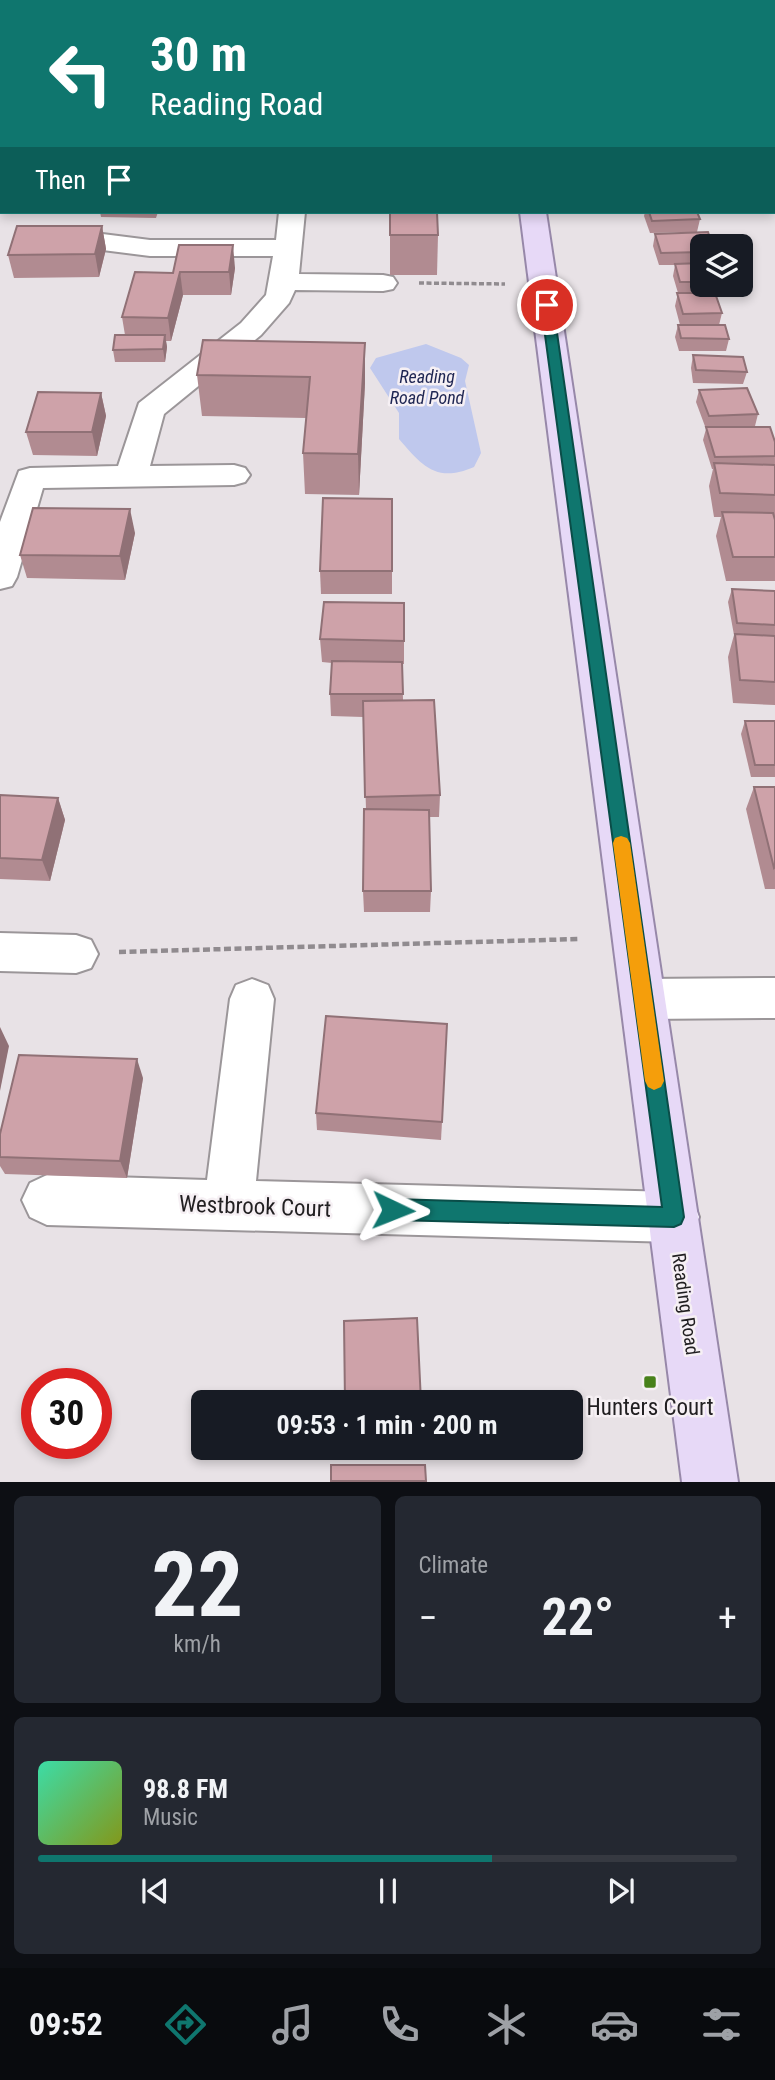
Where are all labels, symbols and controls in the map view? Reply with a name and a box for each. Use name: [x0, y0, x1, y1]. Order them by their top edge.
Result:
text: 30 m: [150, 26, 247, 83]
icon: left: [35, 28, 126, 119]
text: Reading Road: [150, 85, 323, 123]
icon: arrive: [100, 161, 138, 199]
text: Then: [35, 165, 86, 195]
map controls: [690, 234, 753, 297]
button: layers: [690, 234, 753, 297]
pin: [517, 275, 577, 335]
icon: arrive: [528, 286, 566, 324]
water label: Reading Road Pond: [390, 366, 465, 408]
position arrow: [356, 1173, 430, 1247]
street label: Westbrook Court: [178, 1190, 332, 1223]
street label: Reading Road: [667, 1251, 704, 1357]
speed limit sign: 30: [21, 1368, 112, 1459]
marker: Hunters Court: [642, 1374, 658, 1390]
place label: Hunters Court: [587, 1394, 713, 1421]
text: 09:53 · 1 min · 200 m: [277, 1410, 497, 1440]
text: 22: [151, 1532, 243, 1638]
text: Climate: [419, 1552, 488, 1579]
text: 22°: [541, 1587, 614, 1648]
text: −: [419, 1596, 438, 1640]
text: +: [718, 1596, 737, 1640]
text: km/h: [174, 1631, 221, 1658]
text: 98.8 FM: [143, 1774, 228, 1804]
text: Music: [143, 1804, 198, 1831]
icon: previous: [136, 1872, 174, 1910]
icon: pause: [369, 1872, 407, 1910]
icon: next: [602, 1872, 640, 1910]
icon: directions: [161, 2000, 210, 2049]
icon: music: [268, 2000, 317, 2049]
icon: phone: [375, 2000, 424, 2049]
icon: climate: [482, 2000, 531, 2049]
icon: car: [590, 2000, 639, 2049]
icon: filters: [697, 2000, 746, 2049]
text: 09:52: [29, 2005, 103, 2043]

